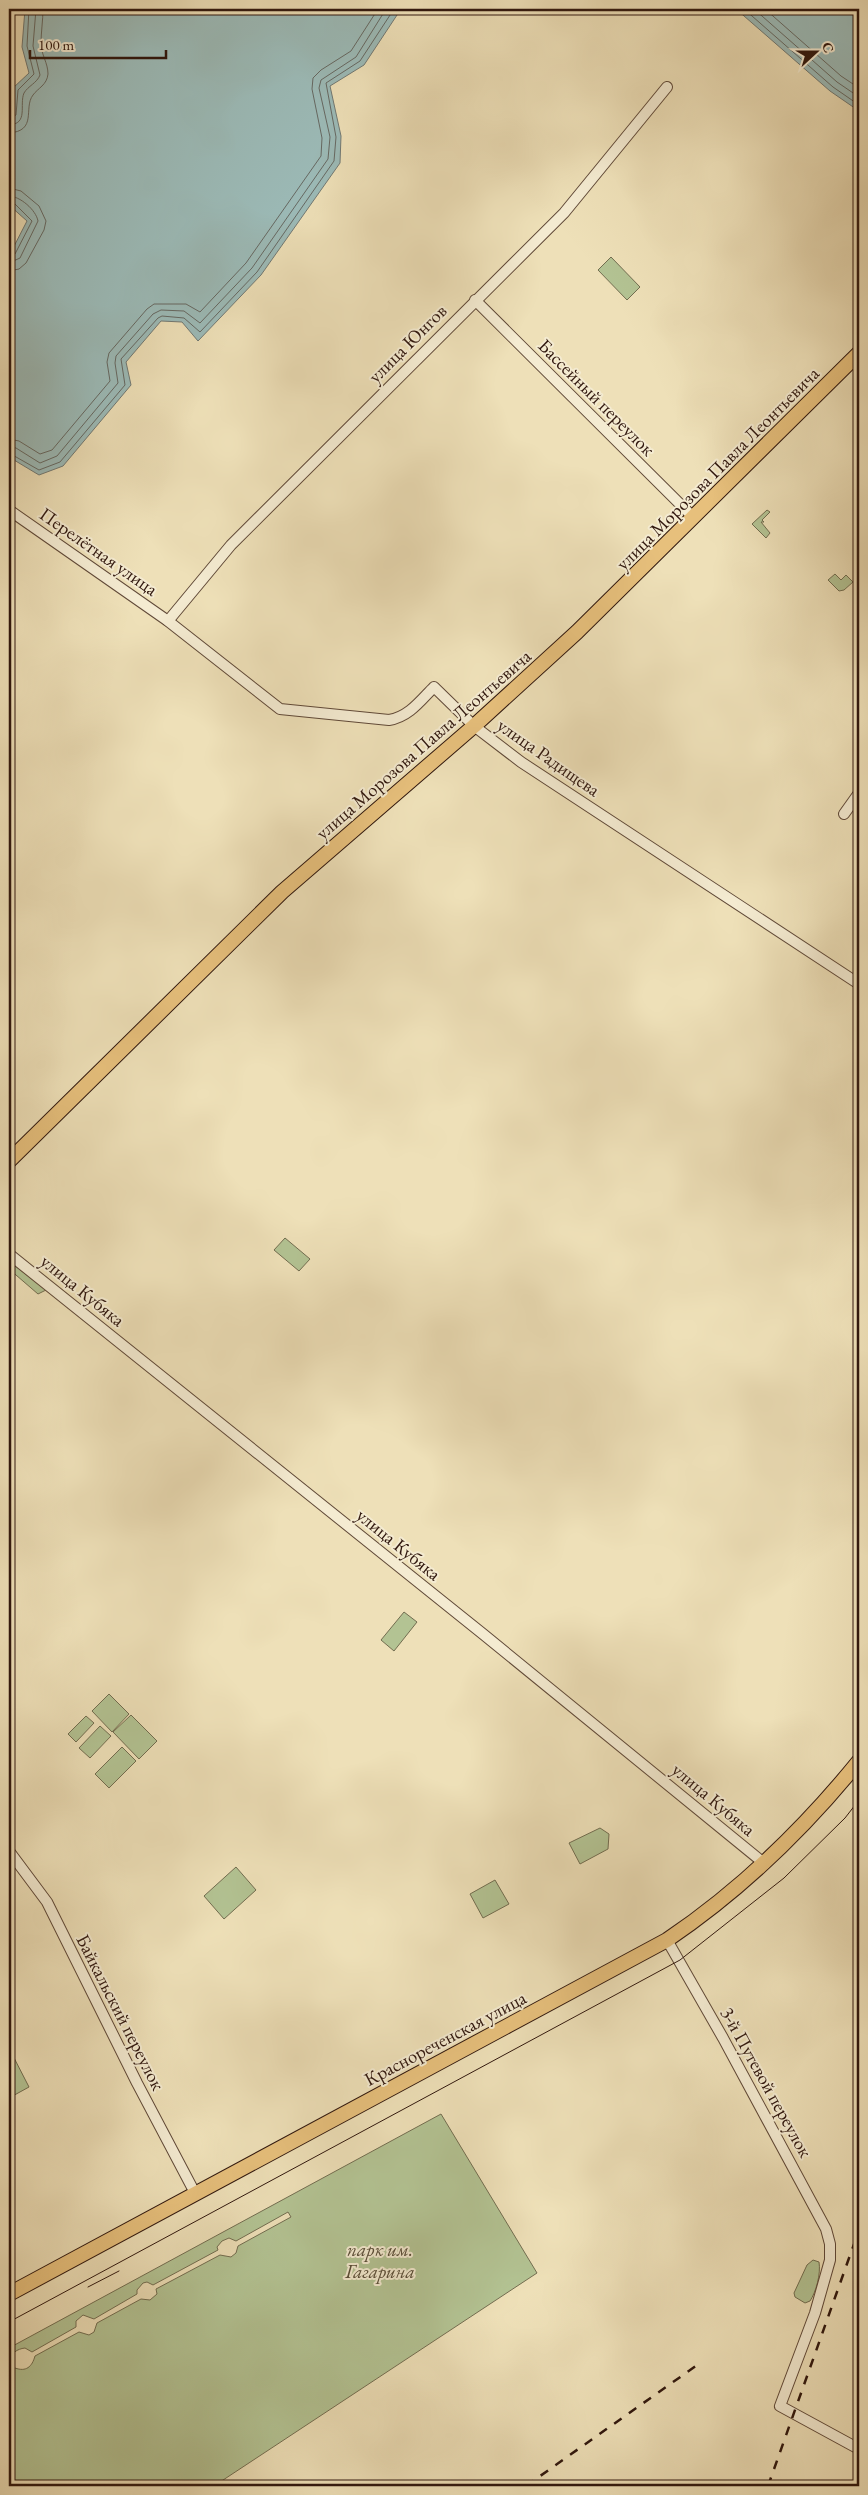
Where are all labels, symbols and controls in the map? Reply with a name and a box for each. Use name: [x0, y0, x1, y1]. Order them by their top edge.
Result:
scale bar: [30, 28, 166, 60]
north arrow: [790, 28, 840, 78]
text: 100 m: [38, 35, 75, 54]
text: С: [818, 39, 838, 55]
street label: улица Юнгов: [363, 299, 452, 388]
street label: Бассейный переулок: [533, 333, 661, 461]
street label: улица Морозова Павла Леонтьевича: [610, 361, 825, 576]
street label: Перелётная улица: [35, 501, 163, 602]
street label: улица Морозова Павла Леонтьевича: [310, 643, 537, 845]
street label: улица Радищева: [492, 713, 605, 802]
street label: улица Кубяка: [35, 1249, 130, 1332]
street label: улица Кубяка: [351, 1503, 446, 1586]
street label: улица Кубяка: [667, 1757, 761, 1842]
street label: Байкальский переулок: [70, 1930, 171, 2095]
street label: Краснореченская улица: [360, 1985, 531, 2092]
street label: 3-й Путевой переулок: [715, 2003, 818, 2162]
park label: парк им. Гагарина: [344, 2237, 415, 2284]

